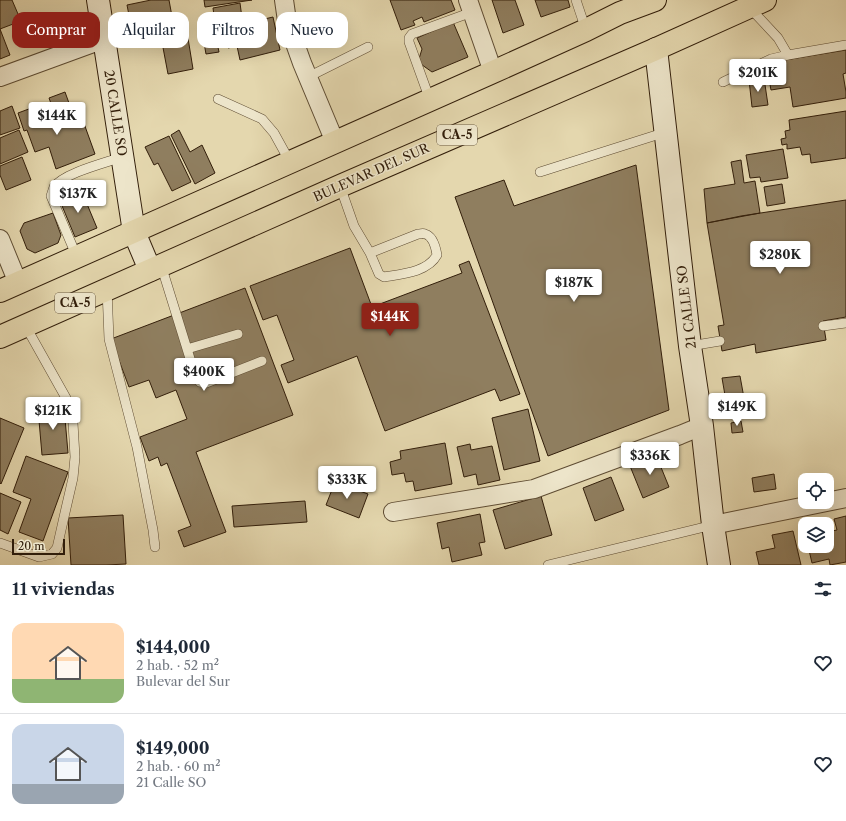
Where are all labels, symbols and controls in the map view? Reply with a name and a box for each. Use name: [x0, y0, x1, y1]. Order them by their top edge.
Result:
chip: Comprar: [12, 12, 100, 48]
chip: Alquilar: [108, 12, 189, 48]
chip: Filtros: [197, 12, 268, 48]
chip: Nuevo: [276, 12, 348, 48]
pin: $201K: [730, 59, 786, 93]
text: $201K: [738, 64, 778, 80]
street label: 20 CALLE SO: [101, 69, 131, 157]
pin: $144K: [29, 102, 85, 136]
text: $144K: [38, 107, 76, 123]
road number: CA-5: [437, 125, 477, 145]
street label: BULEVAR DEL SUR: [311, 139, 433, 205]
pin: $137K: [50, 180, 106, 214]
text: $137K: [59, 185, 97, 201]
pin: $280K: [752, 241, 808, 275]
text: $280K: [759, 246, 801, 262]
street label: 21 CALLE SO: [673, 264, 699, 350]
pin: $187K: [546, 269, 602, 303]
text: $187K: [555, 274, 593, 290]
road number: CA-5: [55, 293, 95, 313]
pin: $144K: [362, 303, 418, 337]
text: $144K: [371, 308, 409, 324]
pin: $400K: [176, 358, 232, 392]
text: $400K: [183, 363, 225, 379]
pin: $149K: [709, 393, 765, 427]
pin: $121K: [25, 397, 81, 431]
text: $149K: [718, 398, 756, 414]
text: $121K: [34, 402, 72, 418]
pin: $336K: [622, 442, 678, 476]
text: $336K: [630, 447, 670, 463]
pin: $333K: [319, 466, 375, 500]
text: $333K: [327, 471, 367, 487]
map controls: [798, 473, 834, 553]
button: locate: [798, 473, 834, 509]
button: layers: [798, 517, 834, 553]
scale bar: [12, 537, 65, 556]
text: 20 m: [18, 539, 44, 553]
icon: filters: [812, 578, 834, 600]
text: 11 viviendas: [12, 579, 115, 599]
text: $144,000: [136, 637, 210, 657]
icon: home: [44, 639, 92, 687]
icon: heart: [812, 652, 834, 674]
text: 2 hab. · 52 m²: [136, 657, 219, 673]
text: Bulevar del Sur: [136, 673, 230, 689]
text: $149,000: [136, 738, 210, 758]
icon: home: [44, 740, 92, 788]
icon: heart: [812, 753, 834, 775]
text: 2 hab. · 60 m²: [136, 758, 221, 774]
text: 21 Calle SO: [136, 774, 206, 790]

